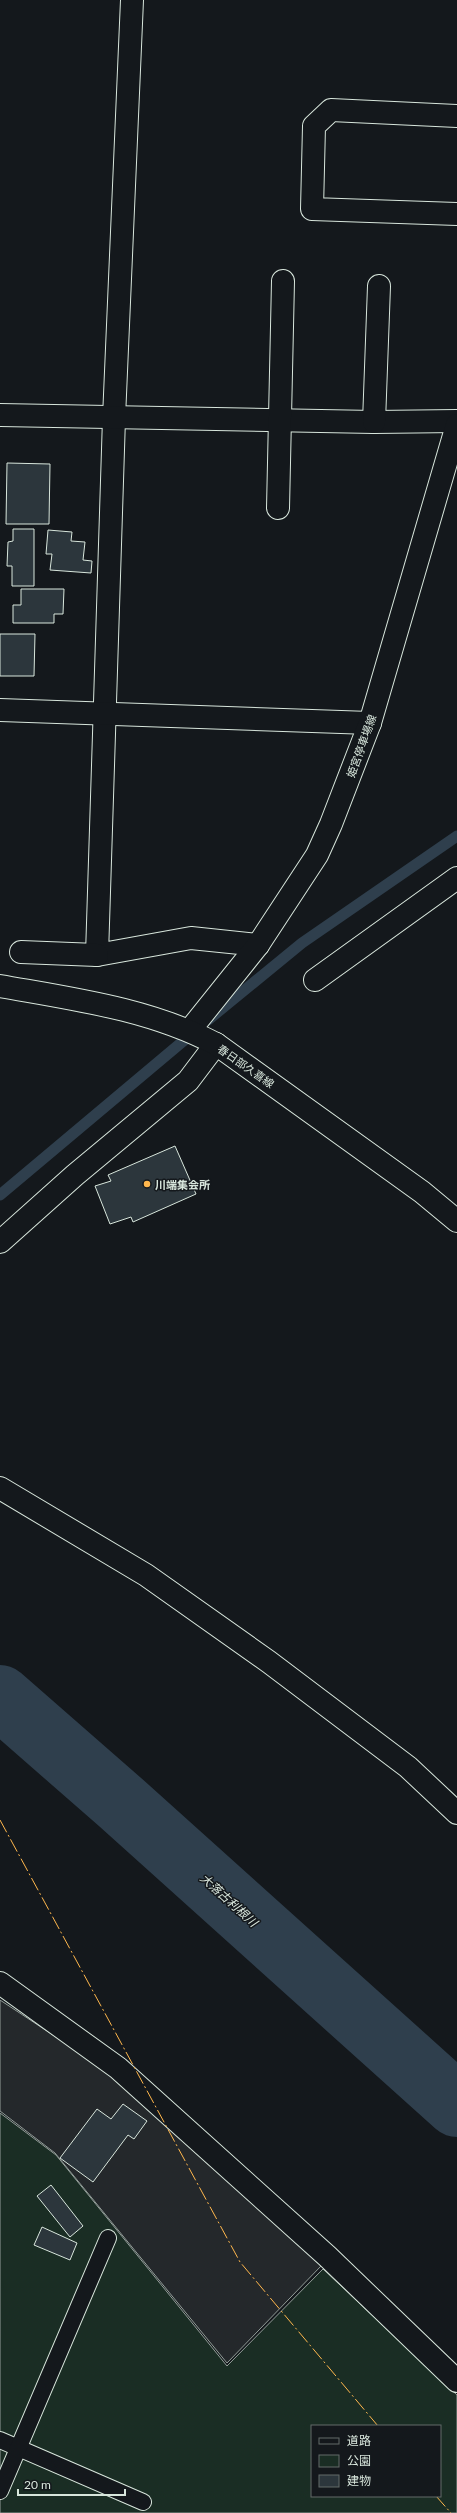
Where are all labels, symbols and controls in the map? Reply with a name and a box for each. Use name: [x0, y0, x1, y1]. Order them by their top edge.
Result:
street label: 姫宮停車場線: [344, 713, 378, 779]
street label: 春日部久喜線: [215, 1042, 277, 1090]
place label: 川端集会所: [155, 1178, 210, 1191]
marker: 川端集会所: [142, 1179, 152, 1189]
water label: 大落古利根川: [197, 1870, 262, 1931]
legend: [311, 2425, 441, 2497]
text: 道路: [347, 2433, 371, 2448]
text: 公園: [347, 2453, 371, 2468]
scale bar: [18, 2471, 125, 2497]
text: 建物: [347, 2473, 371, 2488]
text: 20 m: [24, 2477, 51, 2492]

